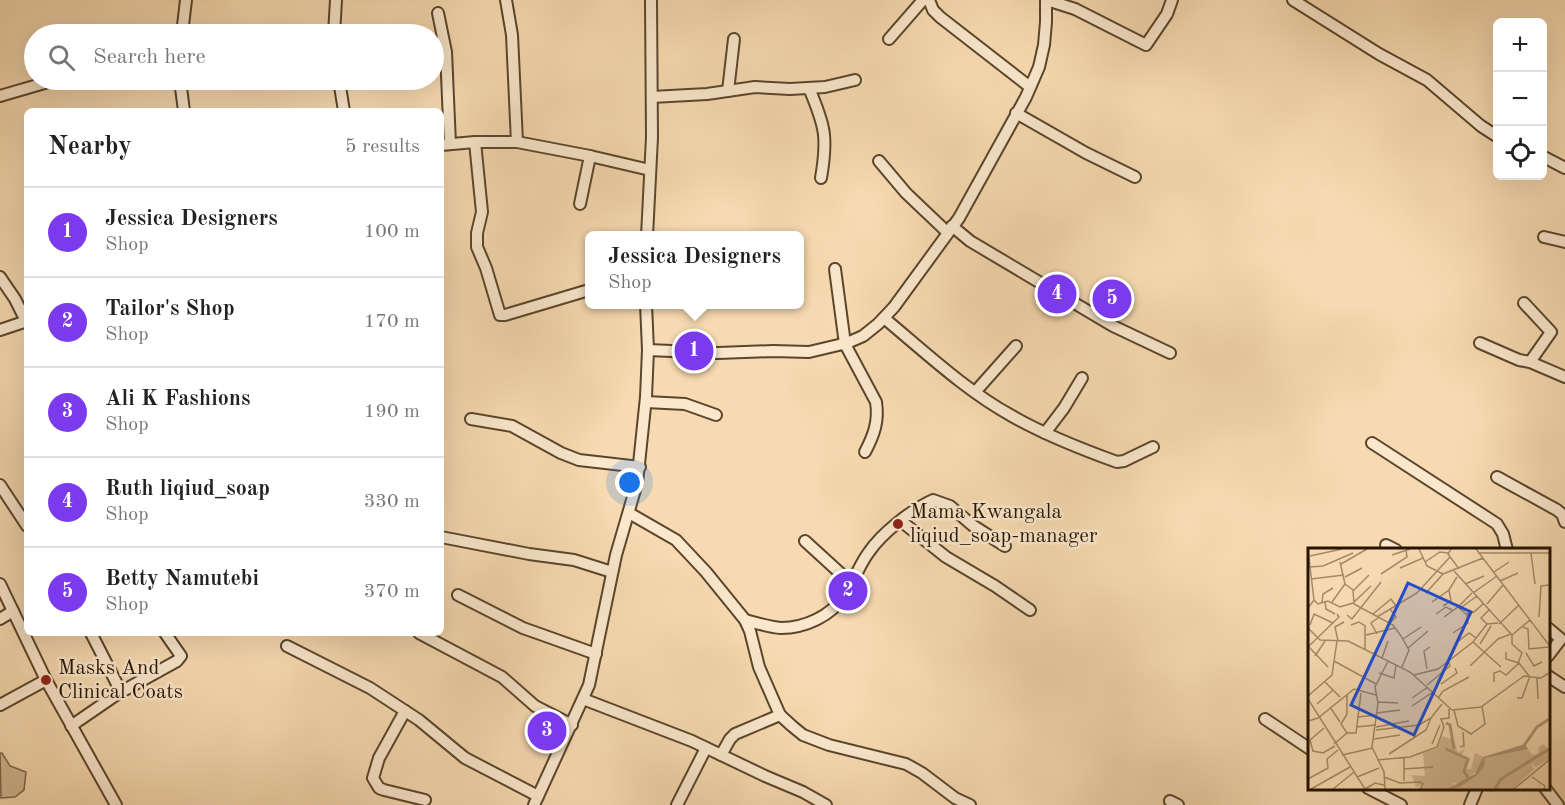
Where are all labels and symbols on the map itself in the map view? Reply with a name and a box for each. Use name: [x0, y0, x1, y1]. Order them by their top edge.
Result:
pin: 4: [1038, 272, 1076, 316]
pin: 5: [1092, 276, 1132, 322]
pin: 1: [674, 328, 714, 374]
your location: [615, 468, 644, 497]
place label: Mama Kwangala liqiud_soap-manager: [910, 502, 1098, 547]
marker: Mama Kwangala liqiud_soap-manager: [891, 517, 905, 531]
inset map: [1308, 548, 1550, 790]
pin: 2: [828, 568, 868, 614]
place label: Masks And Clinical Coats: [58, 658, 183, 703]
marker: Masks And Clinical Coats: [39, 673, 53, 687]
pin: 3: [528, 708, 566, 754]

